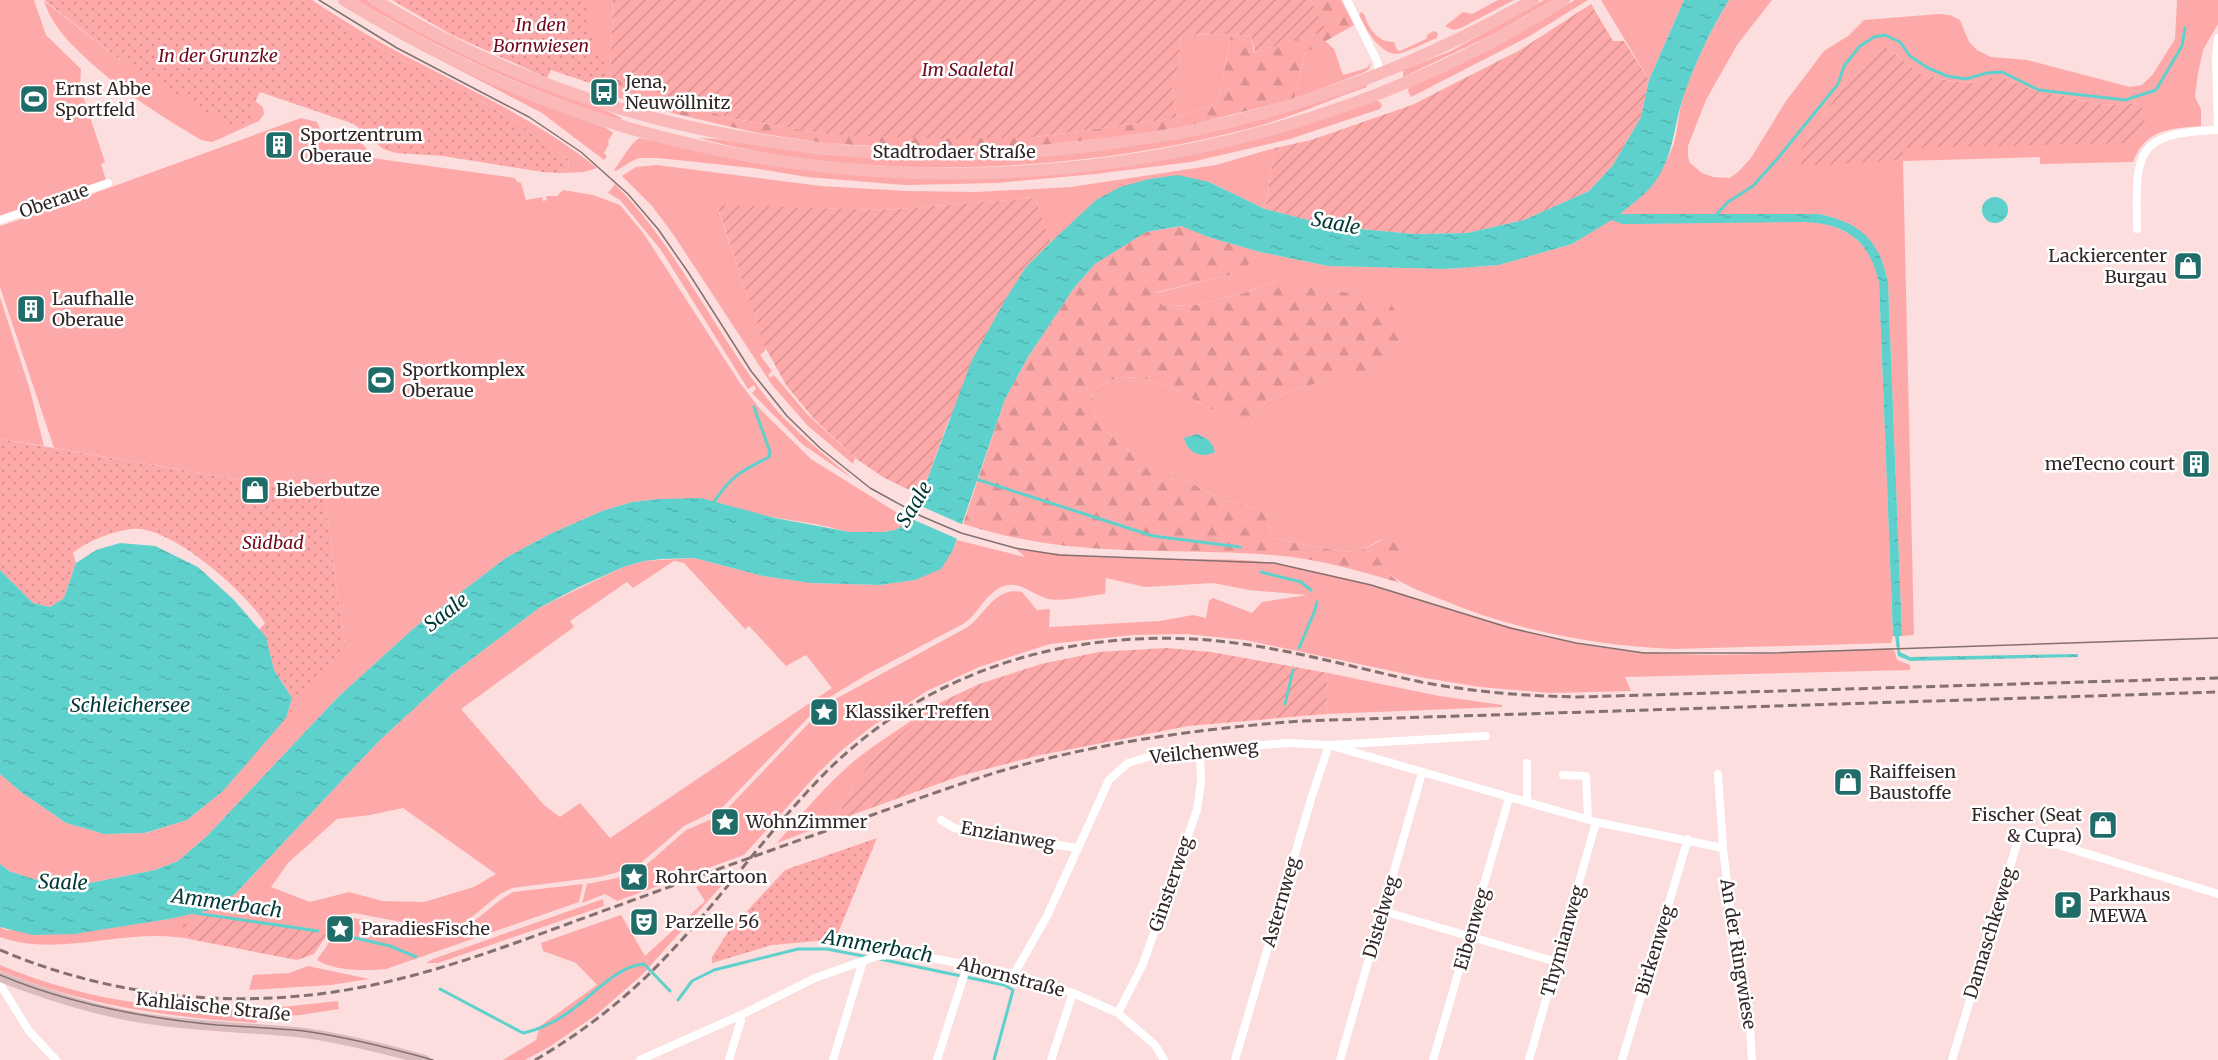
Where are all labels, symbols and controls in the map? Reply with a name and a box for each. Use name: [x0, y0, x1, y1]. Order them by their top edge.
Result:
park label: In den Bornwiesen: [493, 13, 589, 57]
park label: In der Grunzke: [158, 44, 278, 67]
park label: Im Saaletal: [922, 58, 1014, 81]
place label: Jena, Neuwöllnitz: [624, 70, 731, 114]
bus stop icon: Jena, Neuwöllnitz: [588, 76, 620, 108]
place label: Ernst Abbe Sportfeld: [55, 77, 151, 121]
sports icon: Ernst Abbe Sportfeld: [18, 83, 50, 115]
place label: Sportzentrum Oberaue: [300, 123, 423, 167]
building icon: Sportzentrum Oberaue: [263, 129, 295, 161]
street label: Stadtrodaer Straße: [872, 140, 1036, 163]
street label: Oberaue: [16, 178, 91, 223]
water label: Saale: [1310, 206, 1363, 239]
place label: Lackiercenter Burgau: [2048, 244, 2167, 288]
shop icon: Lackiercenter Burgau: [2172, 250, 2204, 282]
place label: Laufhalle Oberaue: [52, 287, 134, 331]
building icon: Laufhalle Oberaue: [15, 293, 47, 325]
place label: Sportkomplex Oberaue: [402, 358, 525, 402]
sports icon: Sportkomplex Oberaue: [365, 364, 397, 396]
building icon: meTecno court: [2180, 448, 2212, 480]
place label: meTecno court: [2045, 452, 2175, 475]
shop icon: Bieberbutze: [239, 474, 271, 506]
water label: Saale: [890, 476, 937, 531]
place label: Bieberbutze: [276, 478, 380, 501]
park label: Südbad: [242, 531, 304, 554]
water label: Saale: [418, 587, 473, 636]
water label: Schleichersee: [70, 692, 190, 717]
place icon: KlassikerTreffen: [808, 696, 840, 728]
place label: KlassikerTreffen: [845, 700, 990, 723]
street label: Veilchenweg: [1148, 734, 1259, 769]
place label: Raiffeisen Baustoffe: [1869, 760, 1956, 804]
shop icon: Raiffeisen Baustoffe: [1832, 766, 1864, 798]
place label: Fischer (Seat & Cupra): [1971, 803, 2082, 847]
place icon: WohnZimmer: [709, 806, 741, 838]
shop icon: Fischer (Seat & Cupra): [2087, 809, 2119, 841]
place label: WohnZimmer: [745, 810, 868, 833]
street label: Enzianweg: [959, 816, 1057, 855]
street label: Ginsterweg: [1143, 833, 1198, 935]
street label: Asternweg: [1256, 854, 1304, 951]
place icon: RohrCartoon: [618, 861, 650, 893]
street label: Damaschkeweg: [1959, 864, 2020, 1001]
place label: RohrCartoon: [655, 865, 767, 888]
water label: Saale: [38, 868, 88, 895]
street label: Distelweg: [1358, 873, 1403, 961]
street label: An der Ringwiese: [1715, 876, 1762, 1031]
water label: Ammerbach: [168, 882, 284, 923]
street label: Thymianweg: [1536, 882, 1589, 999]
place label: Parkhaus MEWA: [2089, 883, 2170, 927]
street label: Eibenweg: [1449, 885, 1494, 973]
parking icon: Parkhaus MEWA: [2052, 889, 2084, 921]
street label: Birkenweg: [1630, 902, 1679, 998]
theatre icon: Parzelle 56: [628, 906, 660, 938]
place label: Parzelle 56: [665, 910, 759, 933]
place icon: ParadiesFische: [324, 913, 356, 945]
place label: ParadiesFische: [361, 917, 490, 940]
water label: Ammerbach: [819, 923, 935, 967]
street label: Ahornstraße: [954, 951, 1067, 1002]
street label: Kahlaische Straße: [135, 987, 292, 1026]

